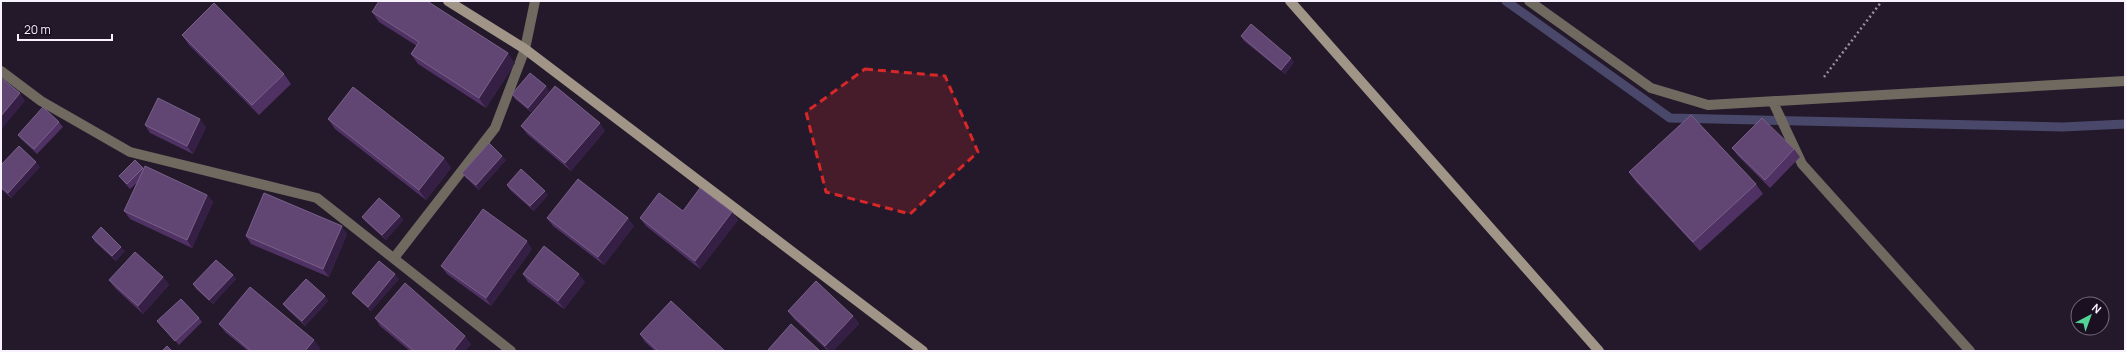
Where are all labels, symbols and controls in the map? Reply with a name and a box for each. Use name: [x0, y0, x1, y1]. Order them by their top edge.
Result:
scale bar: [18, 16, 112, 42]
text: 20 m: [24, 21, 51, 38]
north arrow: [2070, 296, 2110, 336]
text: N: [2089, 300, 2105, 316]

